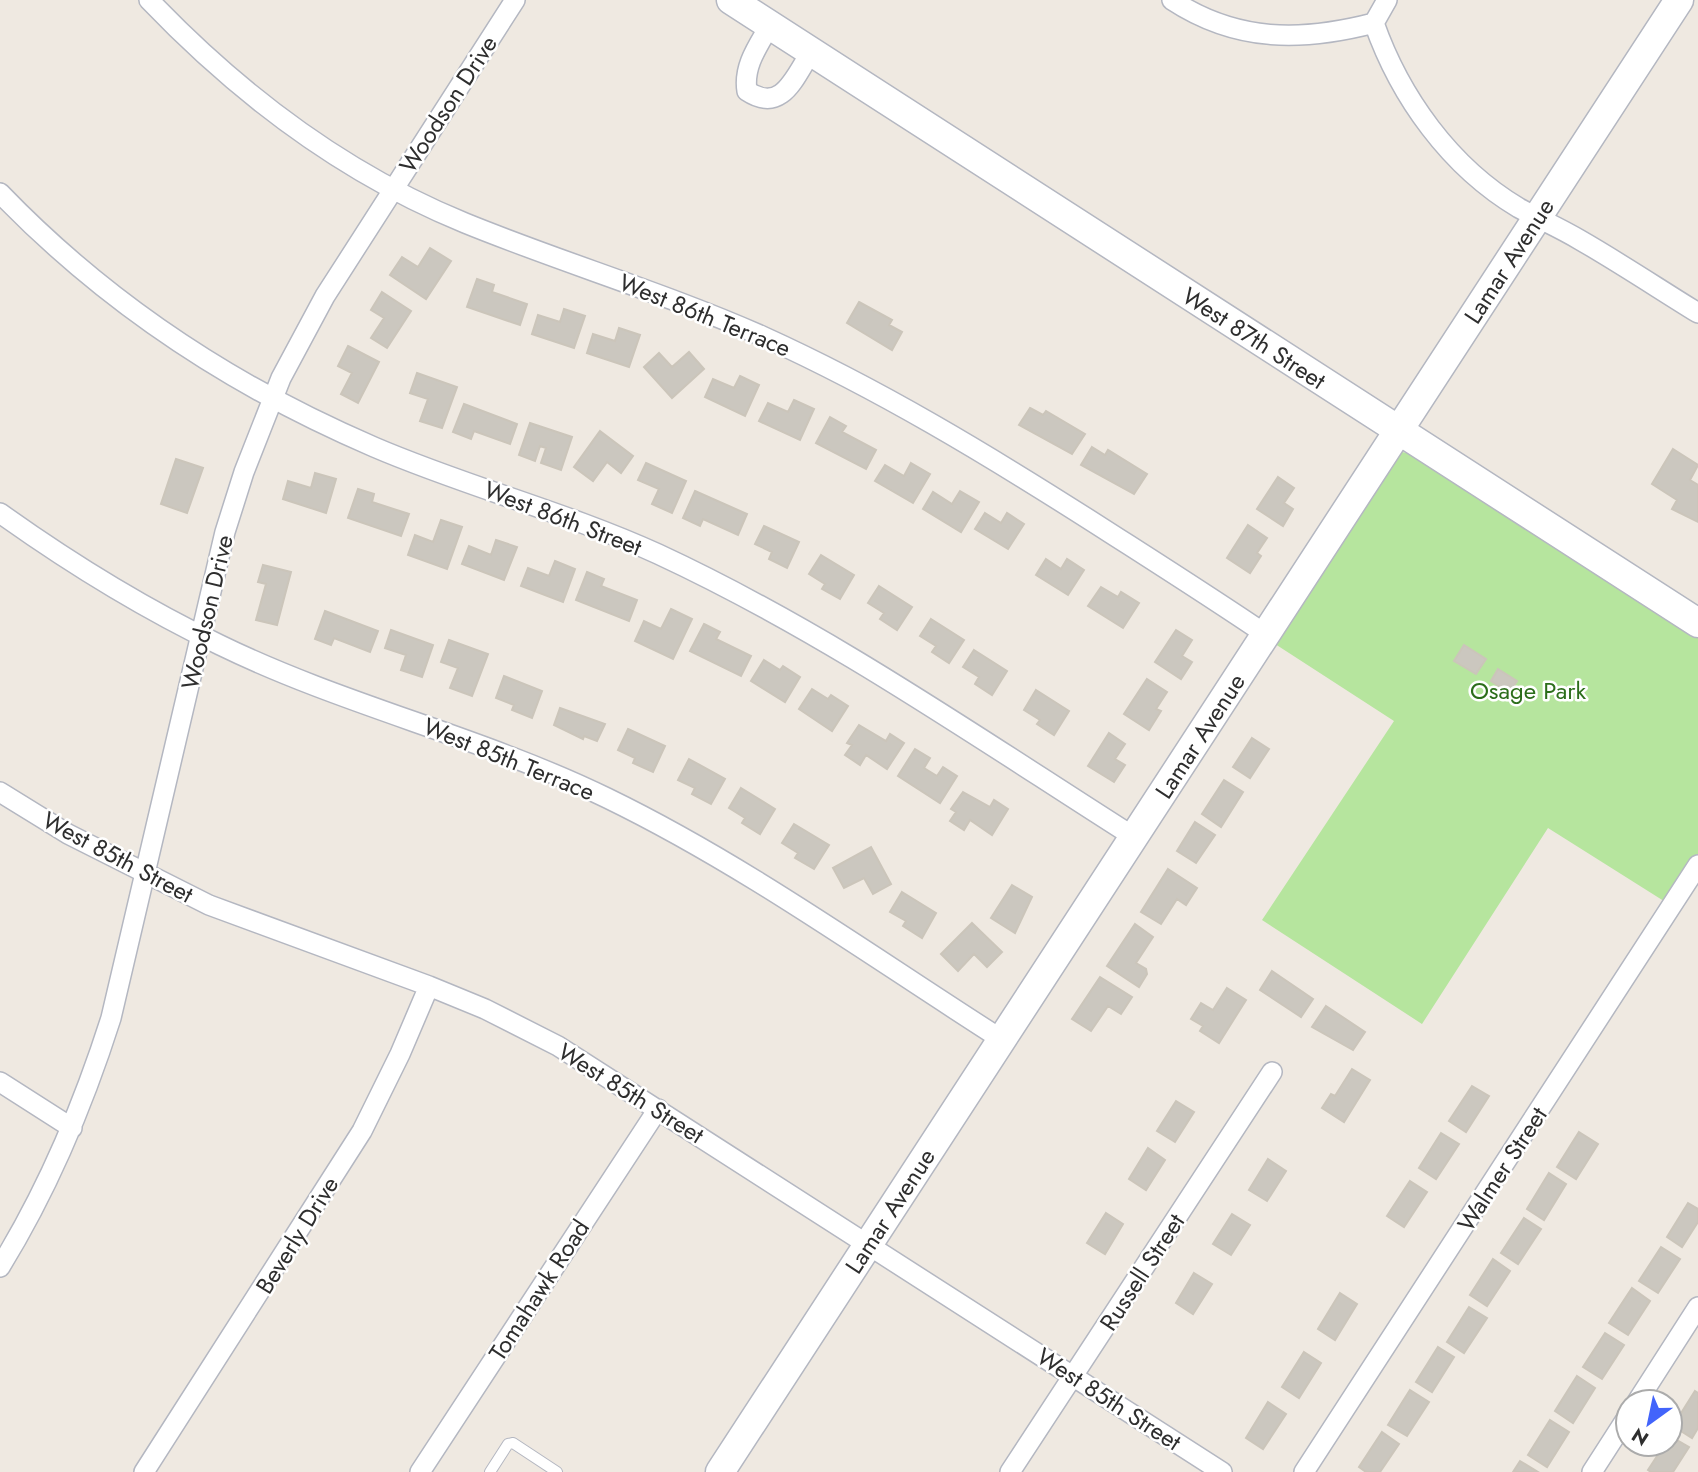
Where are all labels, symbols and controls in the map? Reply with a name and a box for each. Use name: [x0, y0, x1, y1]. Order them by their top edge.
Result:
street label: Woodson Drive: [390, 28, 506, 180]
street label: Lamar Avenue: [1455, 192, 1563, 330]
street label: West 86th Terrace: [614, 265, 796, 365]
street label: West 87th Street: [1175, 278, 1333, 398]
street label: West 86th Street: [479, 472, 647, 564]
street label: Woodson Drive: [172, 531, 242, 693]
street label: Lamar Avenue: [1146, 667, 1254, 805]
park label: Osage Park: [1470, 673, 1587, 708]
street label: West 85th Terrace: [418, 709, 600, 809]
street label: West 85th Street: [36, 803, 200, 912]
street label: West 85th Street: [551, 1034, 711, 1152]
street label: Walmer Street: [1449, 1100, 1556, 1238]
street label: Lamar Avenue: [836, 1142, 944, 1280]
street label: Beverly Drive: [247, 1169, 347, 1301]
street label: Russell Street: [1091, 1206, 1193, 1337]
street label: Tomahawk Road: [480, 1213, 598, 1367]
street label: West 85th Street: [1030, 1339, 1188, 1459]
north arrow: [1614, 1388, 1684, 1458]
text: N: [1626, 1421, 1654, 1452]

